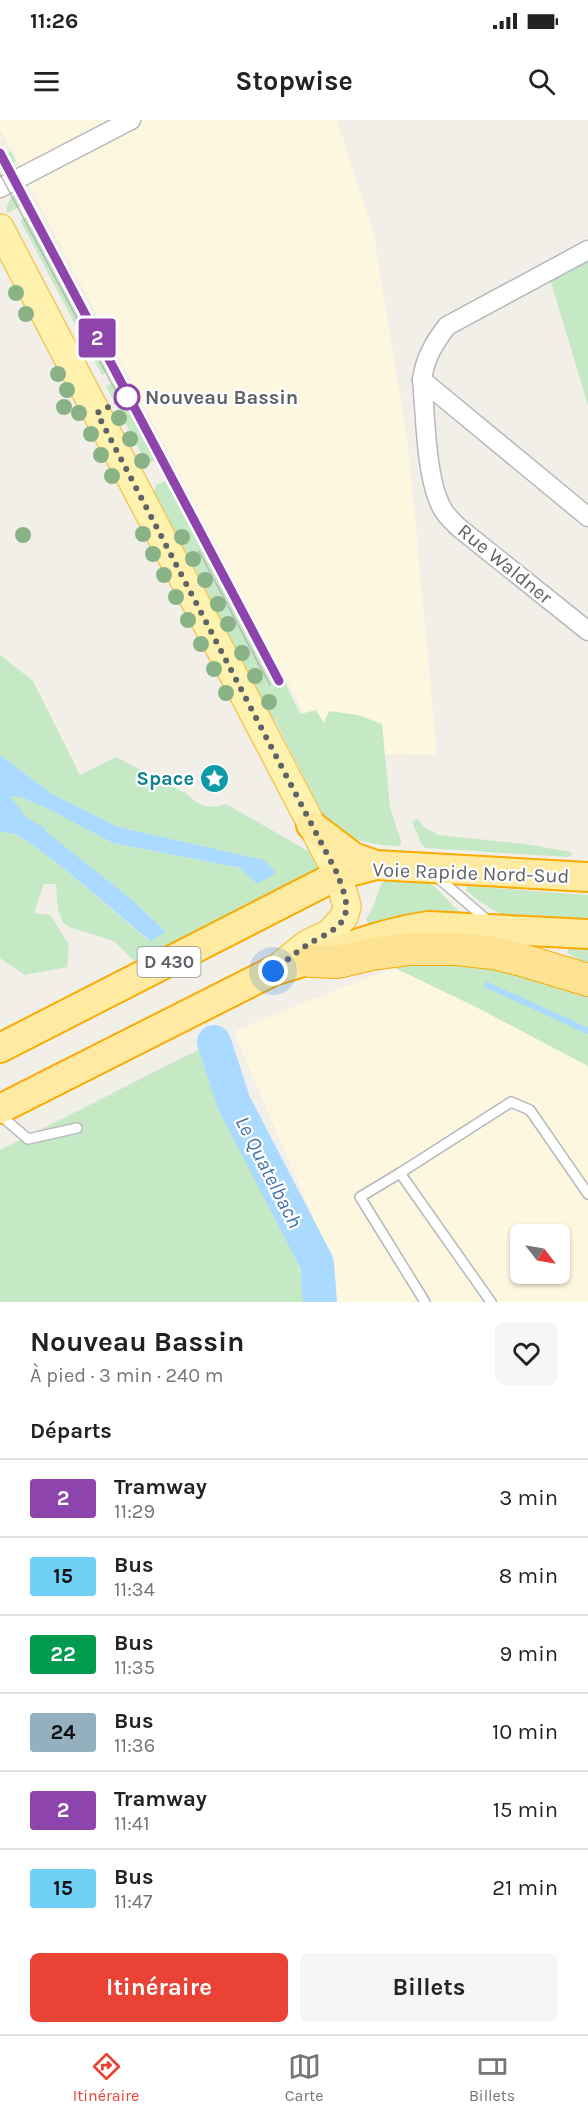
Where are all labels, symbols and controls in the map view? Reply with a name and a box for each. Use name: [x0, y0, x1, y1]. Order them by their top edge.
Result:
text: 11:26: [30, 8, 78, 34]
icon: menu: [30, 65, 63, 98]
text: Stopwise: [235, 65, 353, 97]
icon: search: [525, 65, 558, 98]
line badge: 2: [78, 318, 116, 358]
text: 2: [91, 326, 103, 350]
marker: Nouveau Bassin: [114, 384, 140, 410]
place label: Nouveau Bassin: [145, 386, 298, 409]
street label: Rue Waldner: [453, 519, 557, 609]
place icon: Space: [199, 762, 231, 794]
place label: Space: [136, 767, 194, 790]
street label: Voie Rapide Nord-Sud: [372, 858, 570, 888]
road number: D 430: [138, 947, 201, 977]
your location: [258, 956, 288, 986]
water label: Le Quatelbach: [231, 1112, 307, 1232]
north arrow: [510, 1224, 570, 1284]
map controls: [510, 1224, 570, 1284]
button: heart: [495, 1322, 558, 1385]
text: Nouveau Bassin: [30, 1325, 245, 1358]
text: À pied · 3 min · 240 m: [30, 1364, 224, 1387]
text: Départs: [30, 1418, 112, 1444]
text: Tramway: [114, 1474, 207, 1500]
text: 3 min: [499, 1485, 558, 1511]
text: 2: [57, 1486, 69, 1510]
text: 11:29: [114, 1500, 155, 1523]
text: Bus: [114, 1552, 154, 1578]
text: 8 min: [499, 1563, 558, 1589]
text: 15: [53, 1564, 73, 1588]
text: 11:34: [114, 1578, 155, 1601]
text: Bus: [114, 1630, 154, 1656]
text: 9 min: [500, 1641, 558, 1667]
text: 22: [50, 1642, 76, 1666]
text: 11:35: [114, 1656, 155, 1679]
text: Bus: [114, 1708, 154, 1734]
text: 10 min: [492, 1719, 558, 1745]
text: 24: [50, 1720, 76, 1744]
text: 11:36: [114, 1734, 155, 1757]
text: Tramway: [114, 1786, 207, 1812]
text: 15 min: [493, 1797, 558, 1823]
text: 2: [57, 1798, 69, 1822]
text: 11:41: [114, 1812, 150, 1835]
text: Bus: [114, 1864, 154, 1890]
text: 21 min: [492, 1875, 558, 1901]
text: 15: [53, 1876, 73, 1900]
text: 11:47: [114, 1890, 152, 1913]
button: Itinéraire: [30, 1953, 288, 2022]
button: Billets: [300, 1953, 558, 2022]
tab: Itinéraire: [73, 2050, 139, 2105]
tab: Carte: [285, 2050, 323, 2105]
tab: Billets: [469, 2050, 515, 2105]

